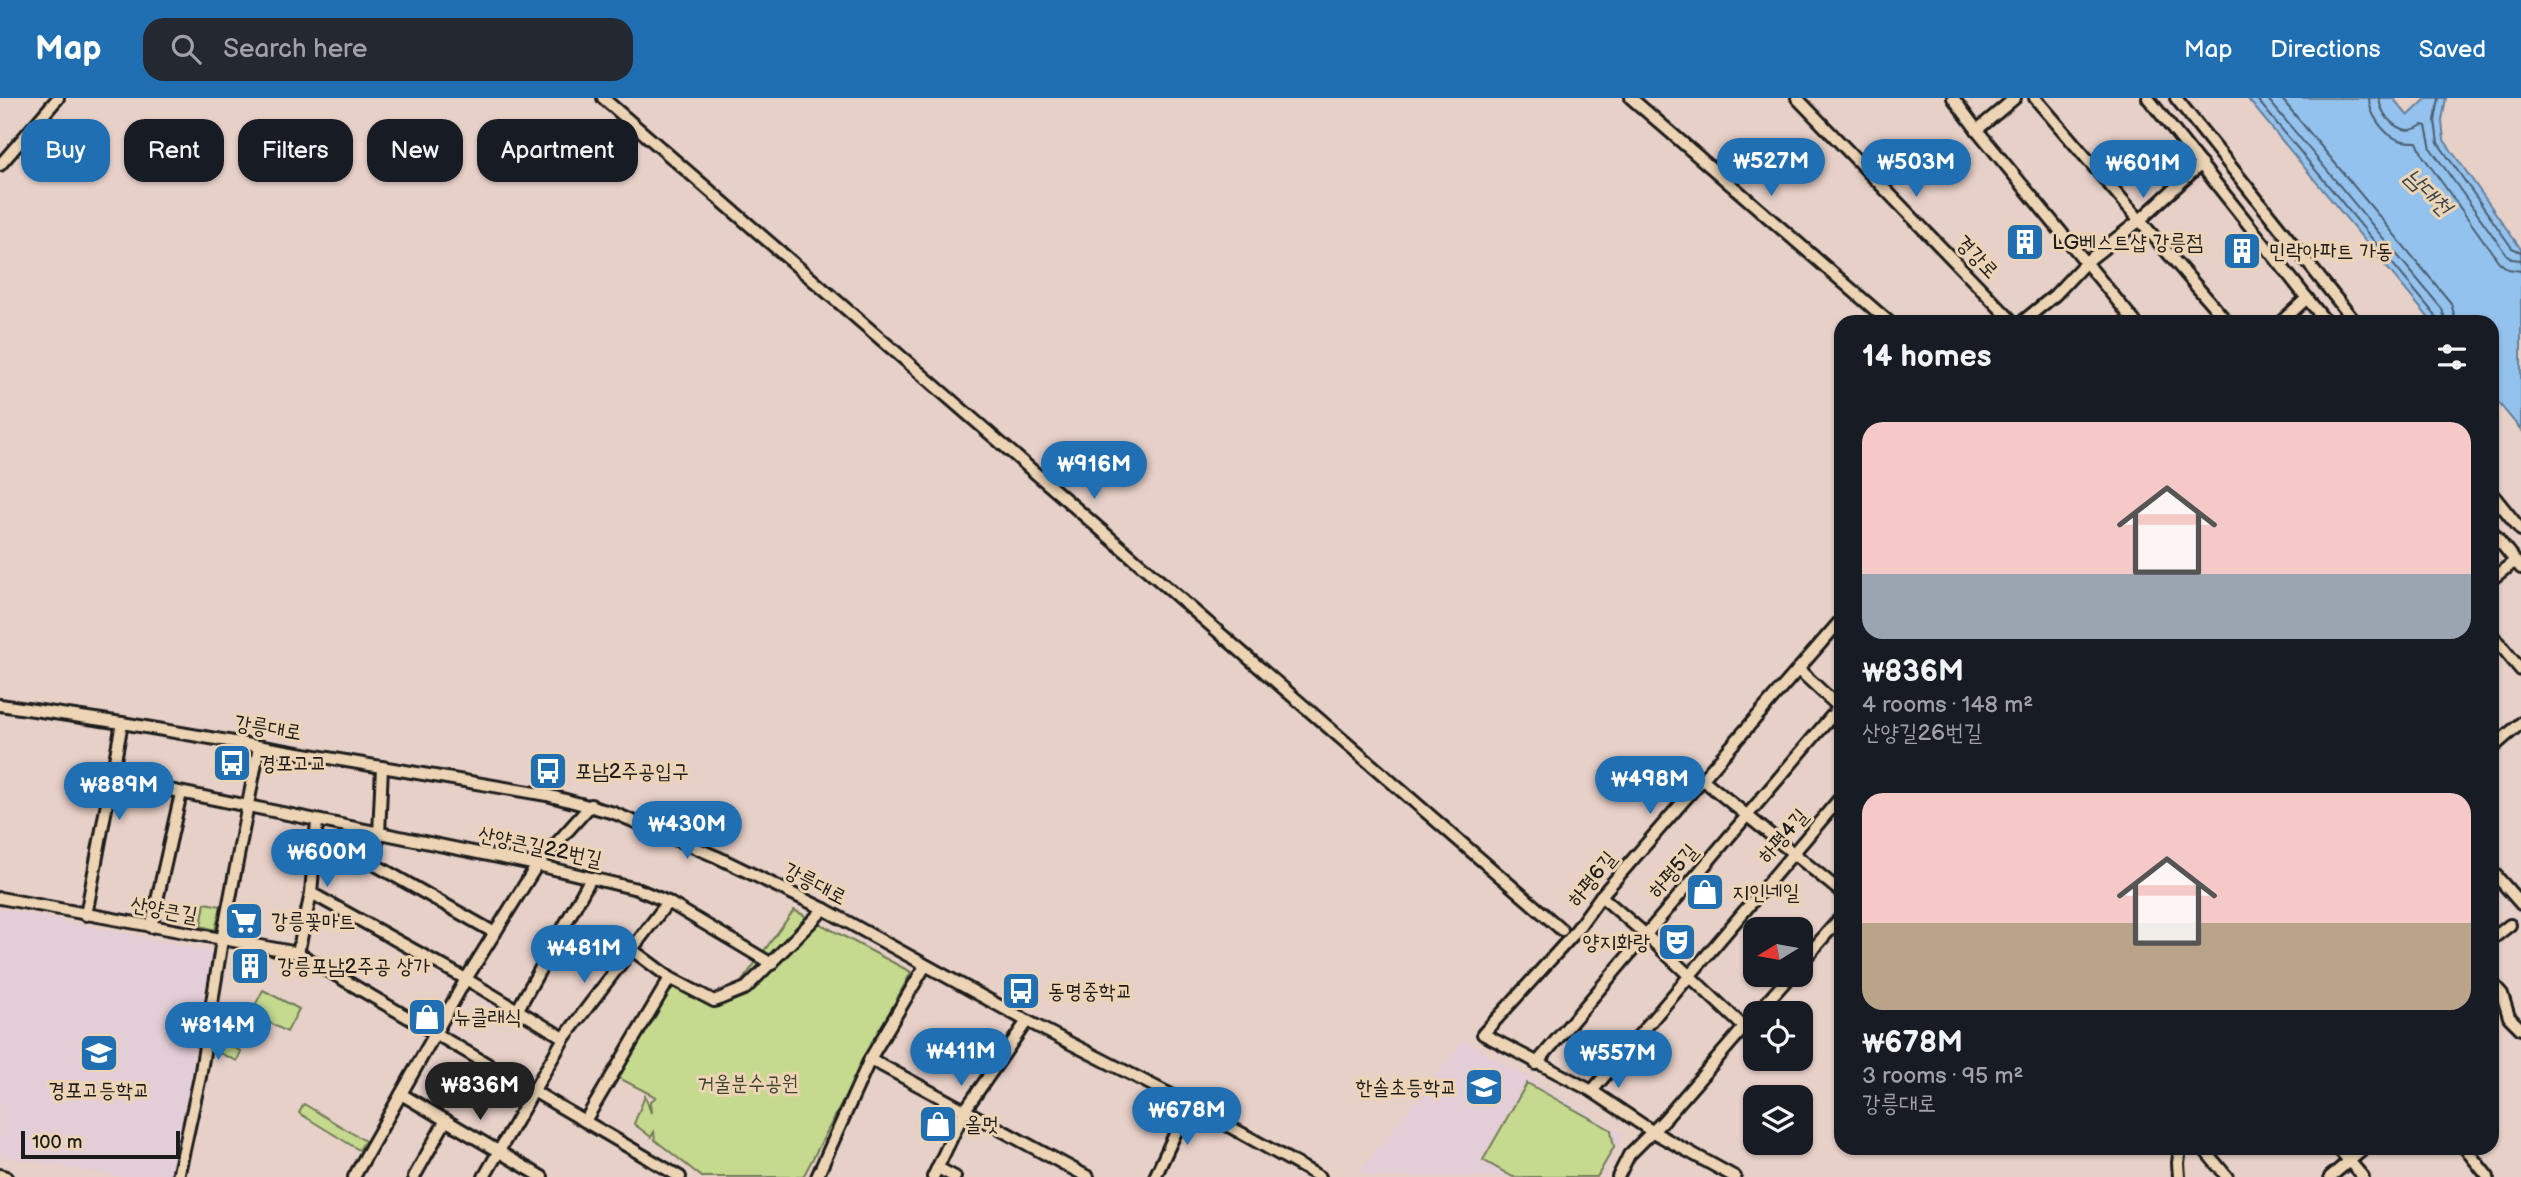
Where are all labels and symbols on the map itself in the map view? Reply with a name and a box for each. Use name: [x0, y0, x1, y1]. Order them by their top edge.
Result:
pin: ₩527M: [1722, 139, 1820, 198]
pin: ₩503M: [1867, 140, 1965, 199]
pin: ₩601M: [2094, 140, 2192, 200]
water label: 남대천: [2398, 163, 2459, 223]
building icon: LG베스트샵 강릉점: [2004, 221, 2046, 263]
street label: 경강로: [1950, 230, 2004, 284]
place label: LG베스트샵 강릉점: [2052, 230, 2203, 255]
building icon: 민락아파트 가동: [2221, 230, 2263, 272]
place label: 민락아파트 가동: [2269, 239, 2393, 264]
pin: ₩916M: [1045, 442, 1143, 501]
street label: 강릉대로: [233, 710, 303, 746]
bus stop icon: 경포고교: [211, 742, 253, 784]
bus stop icon: 포남2주공입구: [527, 750, 569, 792]
place label: 경포고교: [259, 751, 327, 776]
pin: ₩498M: [1601, 756, 1699, 816]
place label: 포남2주공입구: [575, 759, 689, 784]
pin: ₩889M: [70, 762, 168, 822]
pin: ₩430M: [638, 802, 736, 861]
street label: 하평4길: [1753, 804, 1813, 868]
street label: 산양큰길22번길: [476, 822, 604, 872]
pin: ₩600M: [278, 830, 376, 889]
street label: 하평5길: [1643, 839, 1703, 903]
street label: 하평6길: [1562, 846, 1622, 912]
street label: 강릉대로: [779, 858, 851, 910]
shop icon: 지인네일: [1684, 871, 1726, 913]
place label: 지인네일: [1732, 880, 1800, 905]
street label: 산양큰길: [129, 892, 200, 928]
supermarket icon: 강릉꽃마트: [223, 900, 265, 942]
place label: 강릉꽃마트: [271, 909, 356, 934]
north arrow: [1743, 917, 1813, 987]
theatre icon: 양지화랑: [1656, 921, 1698, 963]
pin: ₩481M: [535, 926, 633, 985]
place label: 양지화랑: [1582, 930, 1650, 955]
building icon: 강릉포남2주공 상가: [229, 945, 271, 987]
place label: 강릉포남2주공 상가: [277, 954, 430, 979]
bus stop icon: 동명중학교: [1000, 970, 1042, 1012]
place label: 동명중학교: [1048, 979, 1133, 1004]
shop icon: 뉴클래식: [406, 996, 448, 1038]
pin: ₩814M: [169, 1002, 267, 1062]
place label: 뉴클래식: [454, 1005, 522, 1030]
pin: ₩411M: [912, 1028, 1010, 1088]
pin: ₩557M: [1569, 1030, 1667, 1090]
school or university icon: 경포고등학교: [78, 1032, 120, 1074]
pin: ₩836M: [431, 1062, 529, 1122]
school or university icon: 한솔초등학교: [1463, 1066, 1505, 1108]
park label: 거울분수공원: [697, 1071, 799, 1096]
place label: 한솔초등학교: [1356, 1075, 1457, 1100]
place label: 경포고등학교: [48, 1078, 150, 1103]
pin: ₩678M: [1138, 1088, 1236, 1147]
shop icon: 올멋: [917, 1103, 959, 1145]
place label: 올멋: [965, 1112, 999, 1137]
scale bar: [21, 1128, 180, 1160]

